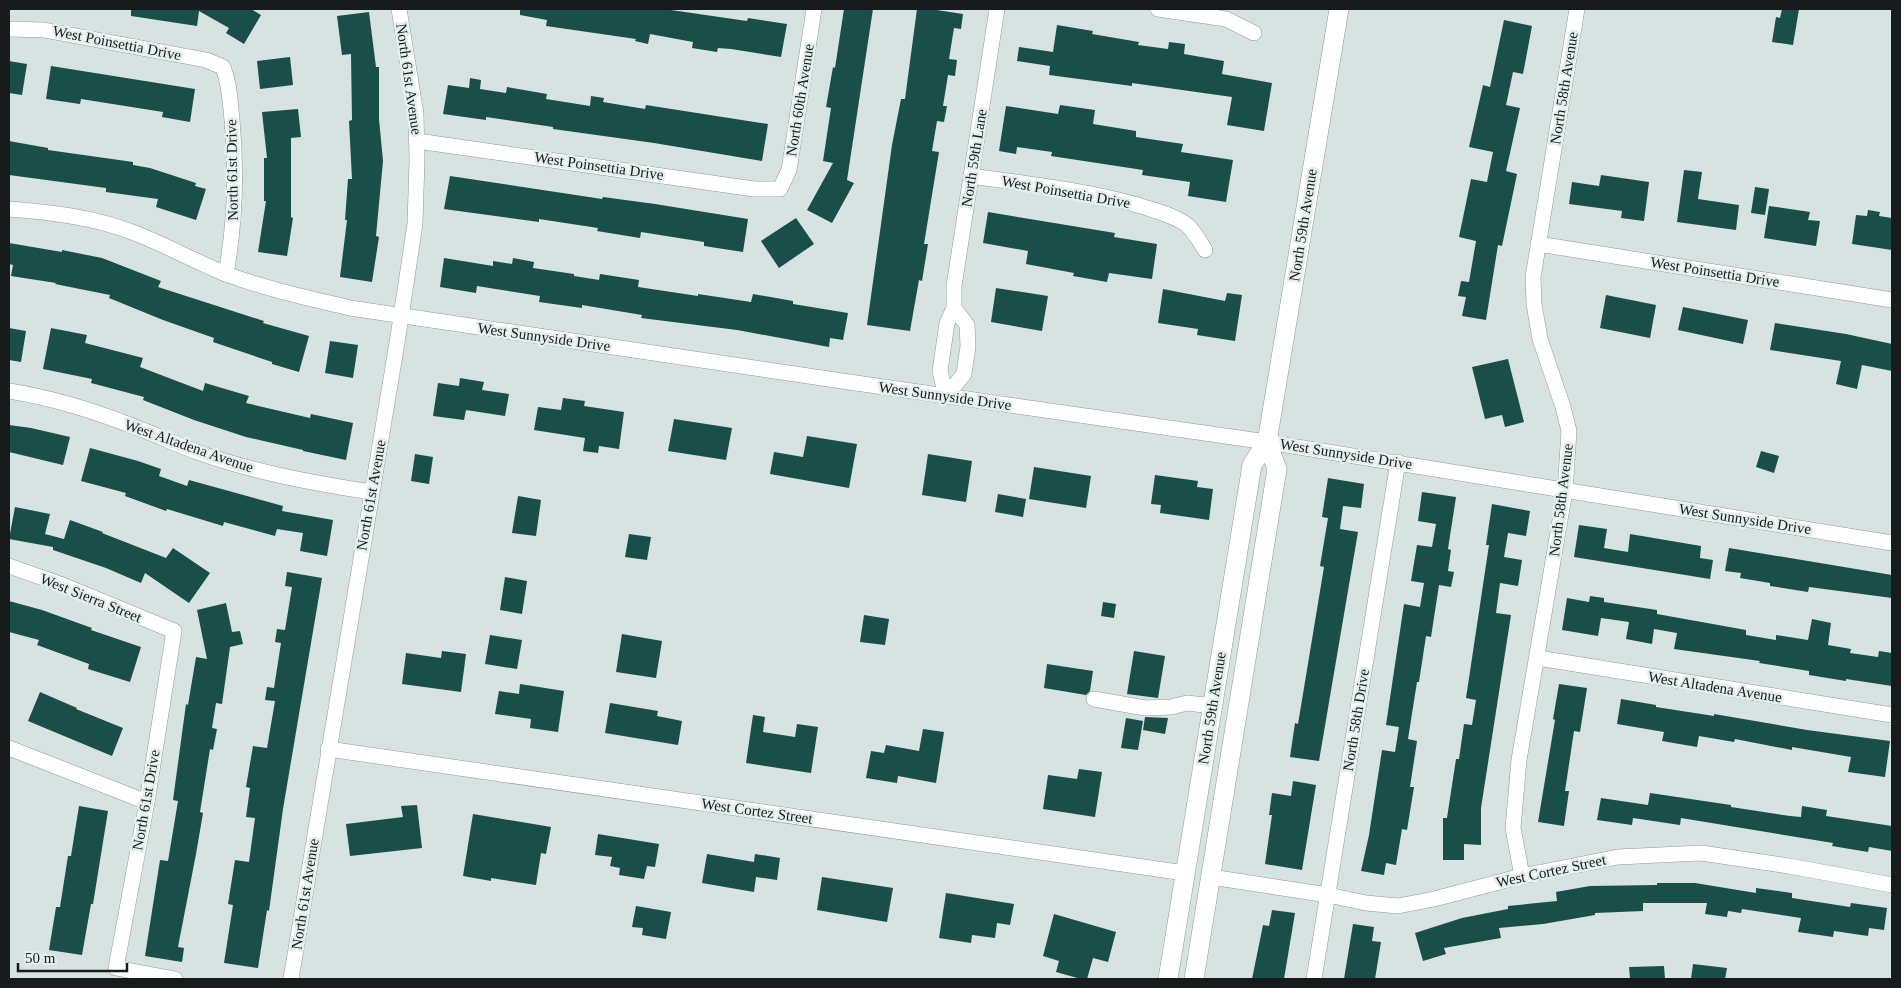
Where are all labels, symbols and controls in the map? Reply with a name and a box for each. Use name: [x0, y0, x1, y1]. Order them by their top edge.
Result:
street label: North 61st Avenue: [393, 22, 425, 136]
street label: West Poinsettia Drive: [51, 23, 183, 63]
street label: North 58th Avenue: [1547, 30, 1581, 145]
street label: North 60th Avenue: [783, 42, 817, 157]
street label: North 59th Lane: [958, 107, 990, 208]
street label: North 61st Drive: [223, 119, 241, 221]
street label: West Poinsettia Drive: [533, 149, 665, 183]
street label: North 59th Avenue: [1286, 167, 1320, 282]
street label: West Poinsettia Drive: [1000, 173, 1132, 211]
street label: West Poinsettia Drive: [1649, 254, 1781, 290]
street label: West Sunnyside Drive: [477, 320, 612, 354]
street label: West Sunnyside Drive: [878, 379, 1013, 413]
street label: West Altadena Avenue: [123, 416, 256, 476]
street label: West Sunnyside Drive: [1279, 436, 1414, 472]
street label: North 61st Avenue: [353, 438, 389, 552]
street label: North 58th Avenue: [1546, 442, 1576, 557]
street label: West Sunnyside Drive: [1678, 501, 1813, 537]
street label: West Sierra Street: [38, 570, 145, 626]
street label: North 59th Avenue: [1195, 650, 1229, 765]
street label: North 58th Drive: [1340, 667, 1372, 772]
street label: West Altadena Avenue: [1647, 669, 1783, 706]
street label: North 61st Drive: [129, 748, 163, 851]
street label: West Cortez Street: [700, 795, 814, 827]
street label: North 61st Avenue: [288, 837, 322, 951]
street label: West Cortez Street: [1495, 851, 1608, 890]
scale bar: [18, 940, 126, 972]
text: 50 m: [25, 950, 56, 966]

